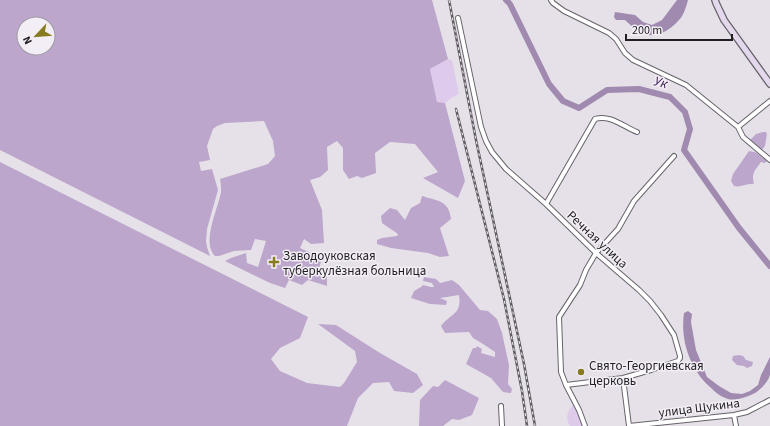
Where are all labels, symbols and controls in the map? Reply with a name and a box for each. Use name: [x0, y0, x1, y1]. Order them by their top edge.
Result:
north arrow: [16, 16, 56, 56]
scale bar: [626, 16, 732, 42]
text: 200 m: [632, 22, 662, 39]
text: N: [19, 34, 36, 47]
water label: Ук: [652, 71, 670, 95]
street label: Речная улица: [563, 207, 632, 273]
place label: Заводоуковская туберкулёзная больница: [283, 247, 426, 280]
marker: Заводоуковская туберкулёзная больница: [268, 256, 280, 268]
place label: Свято-Георгиевская церковь: [589, 357, 704, 390]
marker: Свято-Георгиевская церковь: [576, 367, 586, 377]
street label: улица Щукина: [657, 394, 741, 422]

